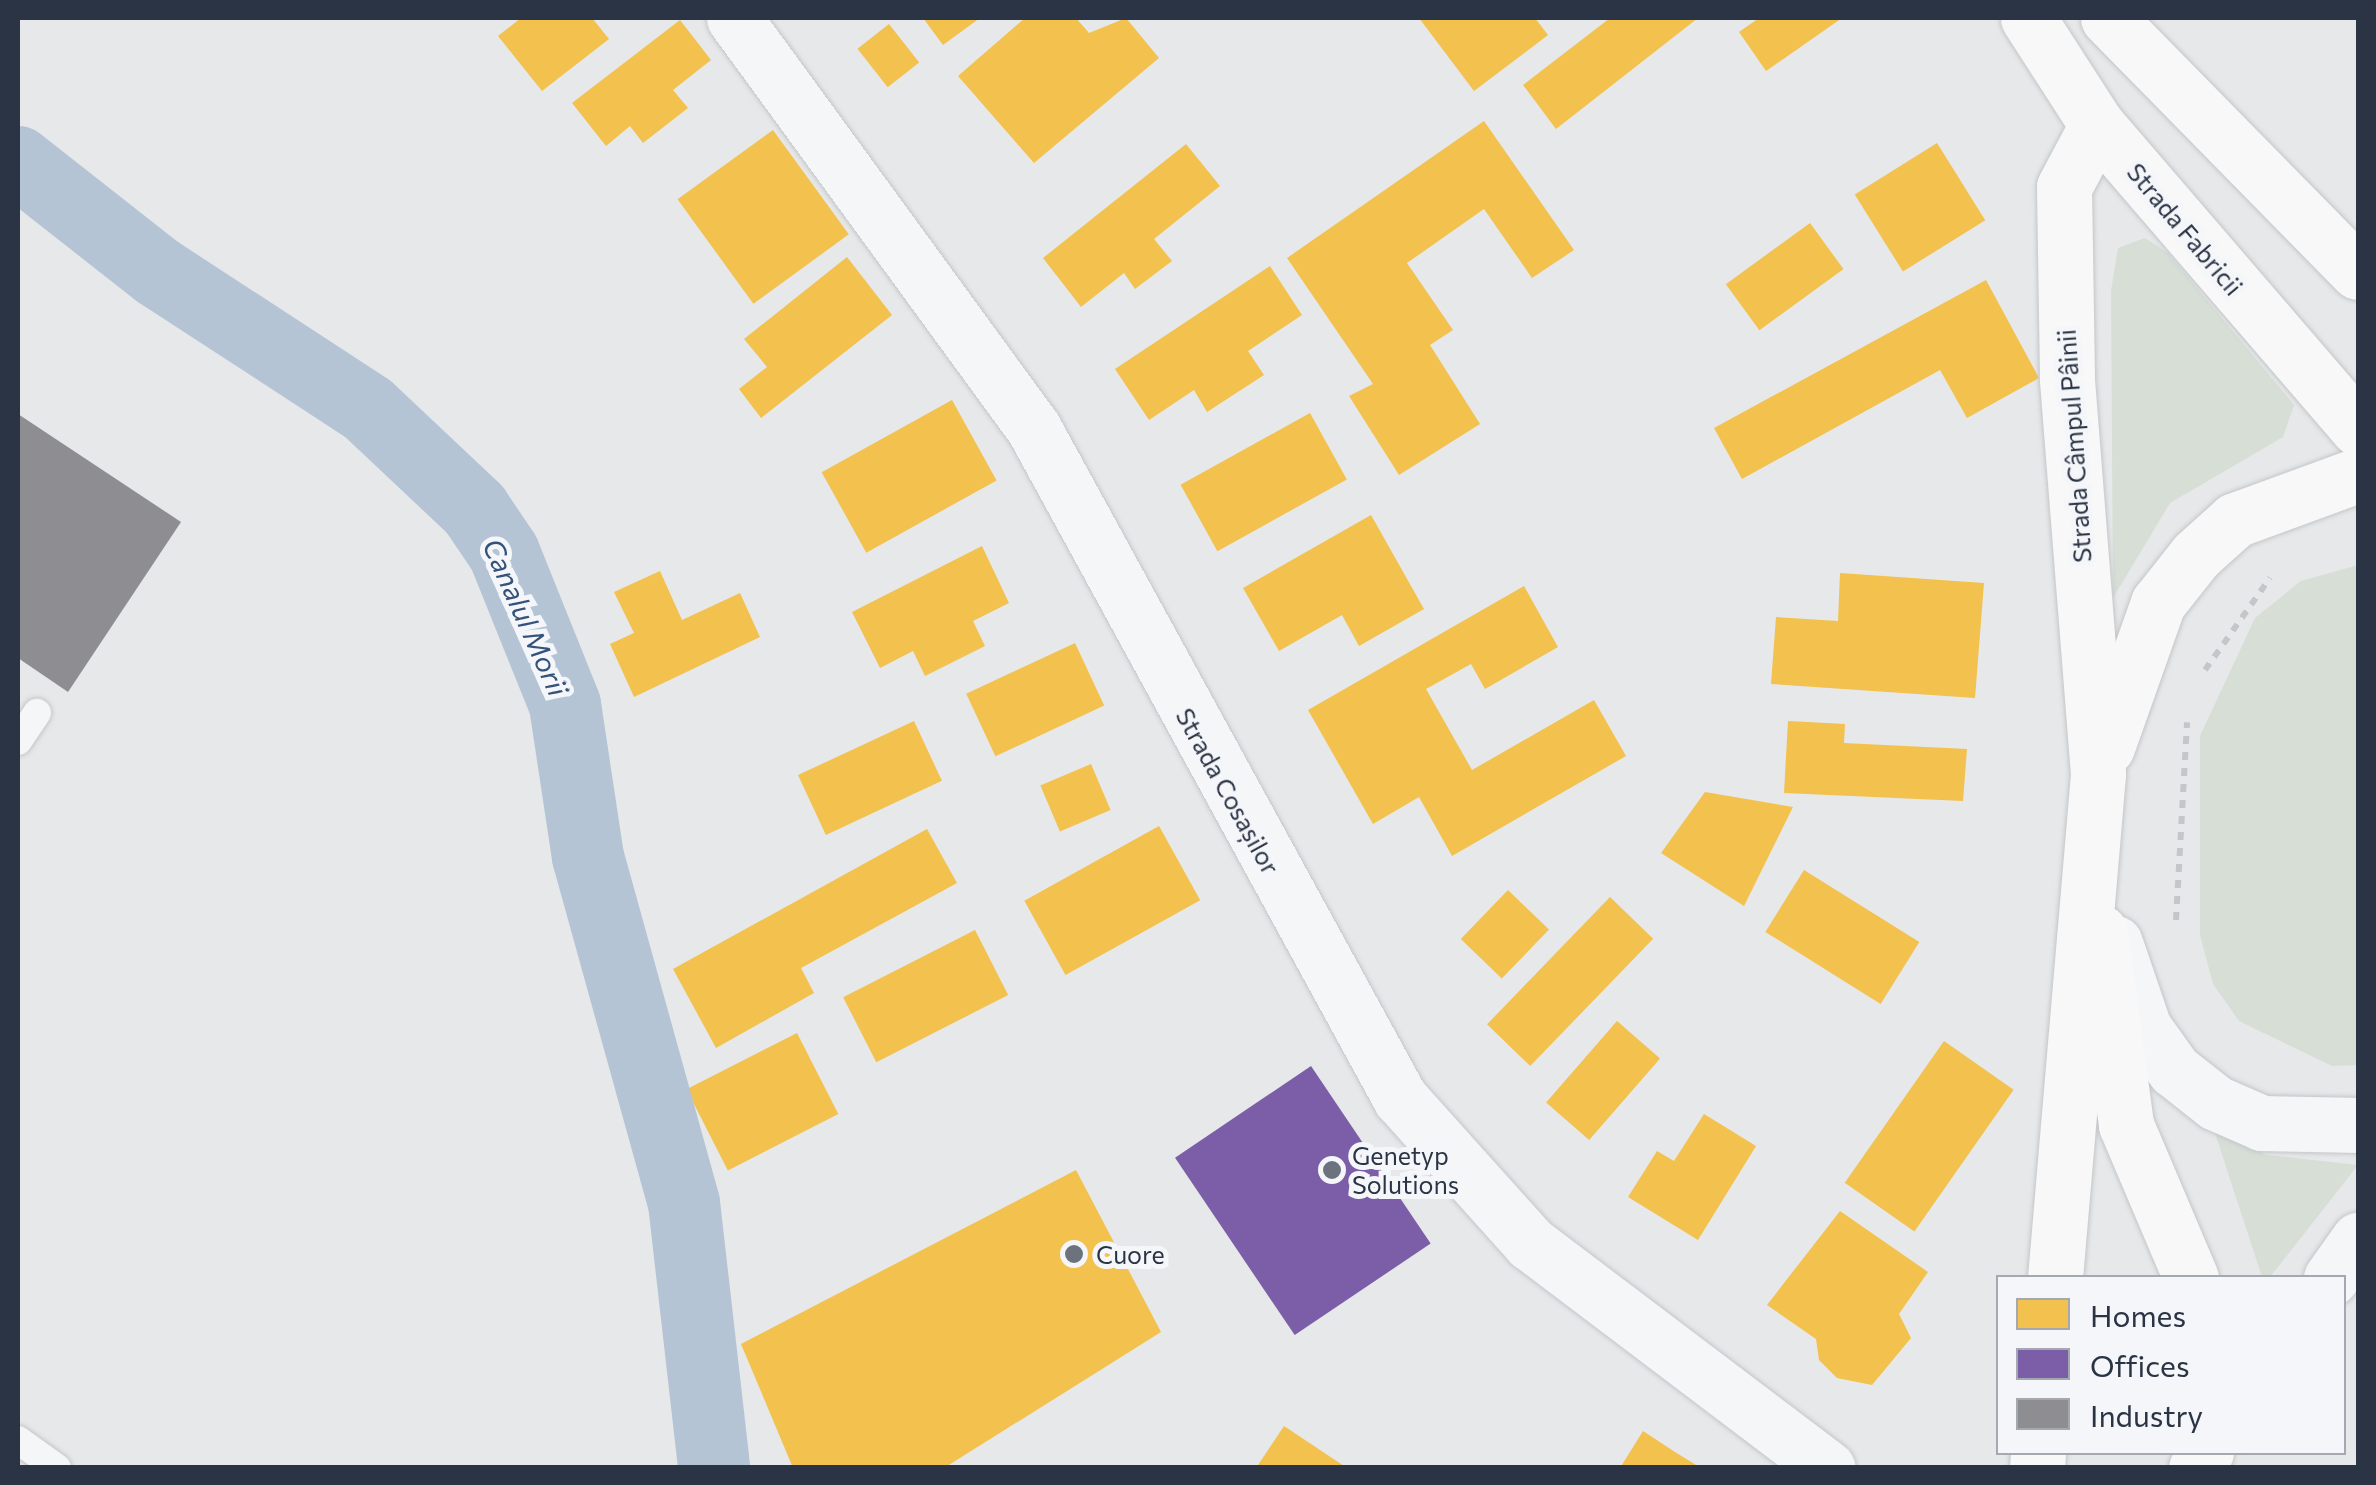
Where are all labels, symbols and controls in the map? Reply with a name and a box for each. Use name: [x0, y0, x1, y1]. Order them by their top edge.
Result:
street label: Strada Fabricii: [2121, 157, 2249, 301]
street label: Strada Câmpul Pâinii: [2051, 328, 2097, 564]
water label: Canalul Morii: [476, 533, 576, 701]
street label: Strada Cosașilor: [1170, 703, 1286, 879]
place label: Genetyp Solutions: [1352, 1141, 1459, 1200]
marker: Genetyp Solutions: [1321, 1159, 1343, 1181]
place label: Cuore: [1096, 1239, 1165, 1269]
marker: Cuore: [1061, 1241, 1087, 1267]
legend: [1996, 1275, 2346, 1455]
text: Homes: [2090, 1296, 2186, 1333]
text: Offices: [2090, 1346, 2190, 1383]
text: Industry: [2090, 1396, 2203, 1433]

